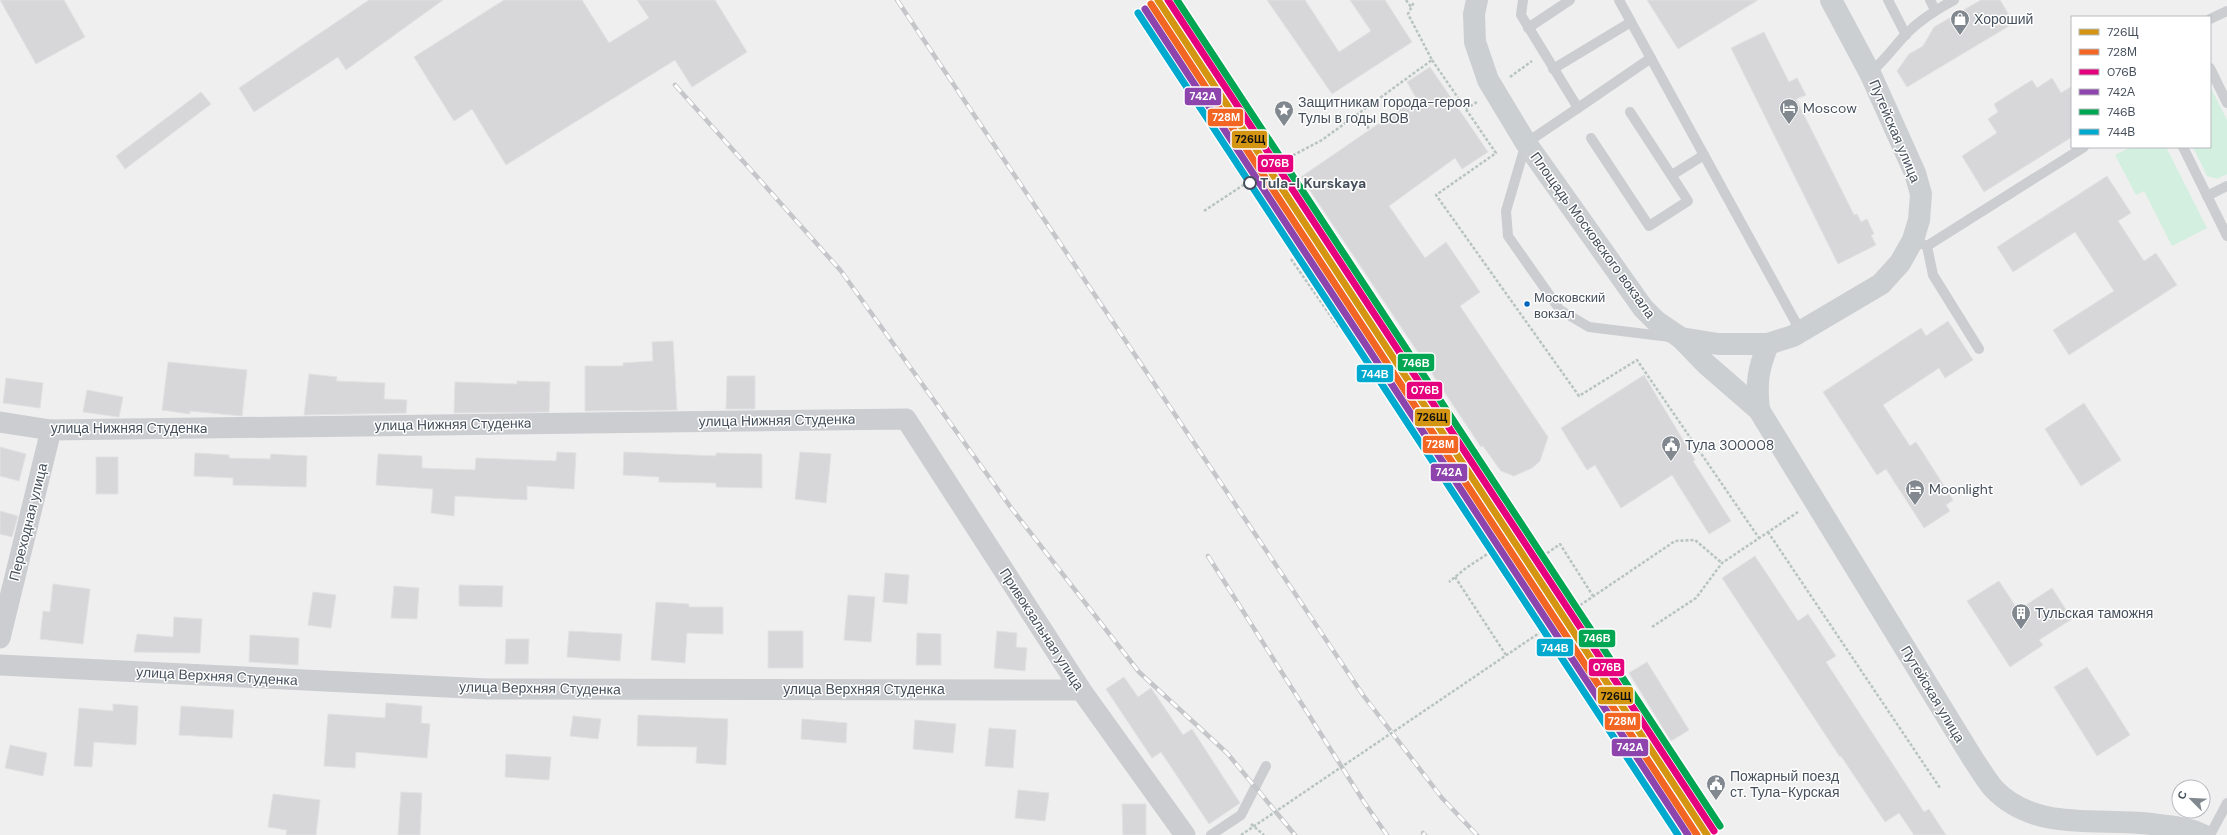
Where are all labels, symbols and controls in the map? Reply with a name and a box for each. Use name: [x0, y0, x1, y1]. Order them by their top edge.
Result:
shop icon: Хороший: [1949, 8, 1971, 36]
place label: Хороший: [1974, 10, 2033, 28]
legend: [2071, 16, 2211, 148]
text: 726Щ: [2107, 24, 2139, 40]
text: 728М: [2107, 44, 2137, 60]
text: 076В: [2107, 64, 2137, 80]
street label: Путейская улица: [1865, 77, 1925, 185]
text: 742А: [2107, 84, 2135, 100]
line badge: 742А: [1184, 87, 1222, 106]
text: 742А: [1190, 89, 1216, 103]
place label: Защитникам города-героя Тулы в годы ВОВ: [1298, 93, 1470, 127]
hotel icon: Moscow: [1778, 97, 1800, 125]
place icon: Защитникам города-героя Тулы в годы ВОВ: [1273, 99, 1295, 127]
place label: Moscow: [1803, 99, 1857, 117]
text: 746В: [2107, 104, 2136, 120]
line badge: 728М: [1207, 108, 1244, 127]
text: 728М: [1212, 110, 1240, 124]
text: 744В: [2107, 124, 2135, 140]
line badge: 726Щ: [1231, 130, 1268, 149]
text: 726Щ: [1235, 132, 1266, 146]
street label: Площадь Московского вокзала: [1526, 148, 1660, 322]
line badge: 076В: [1257, 154, 1294, 173]
text: 076В: [1261, 156, 1289, 170]
place label: Tula-I Kurskaya: [1260, 174, 1366, 192]
marker: Tula-I Kurskaya: [1243, 176, 1257, 190]
place label: Московский вокзал: [1534, 289, 1605, 322]
marker: Московский вокзал: [1522, 299, 1532, 309]
line badge: 746В: [1397, 353, 1435, 372]
text: 746В: [1402, 356, 1430, 370]
line badge: 744В: [1356, 364, 1394, 383]
text: 744В: [1361, 367, 1389, 381]
line badge: 076В: [1406, 381, 1443, 400]
text: 076В: [1411, 383, 1439, 397]
line badge: 726Щ: [1414, 408, 1451, 427]
street label: улица Нижняя Cтуденкa: [699, 410, 855, 430]
text: 726Щ: [1417, 410, 1448, 424]
street label: улица Нижняя Cтуденкa: [375, 414, 531, 434]
street label: улица Нижняя Cтуденкa: [51, 419, 207, 437]
public building icon: Тула 300008: [1660, 434, 1682, 462]
line badge: 728М: [1422, 435, 1459, 454]
place label: Тула 300008: [1685, 436, 1774, 454]
text: 728М: [1426, 437, 1454, 451]
street label: Переходная улица: [5, 461, 51, 583]
line badge: 742А: [1430, 463, 1468, 482]
text: 742А: [1436, 465, 1462, 479]
hotel icon: Moonlight: [1904, 478, 1926, 506]
place label: Moonlight: [1929, 480, 1993, 498]
street label: Привокзальная улица: [996, 565, 1088, 694]
building icon: Тульская таможня: [2010, 602, 2032, 630]
place label: Тульская таможня: [2035, 604, 2153, 622]
line badge: 746В: [1578, 629, 1616, 648]
text: 746В: [1583, 631, 1611, 645]
line badge: 744В: [1536, 638, 1574, 657]
text: 744В: [1541, 641, 1569, 655]
street label: Путейская улица: [1897, 642, 1969, 746]
line badge: 076В: [1588, 658, 1625, 677]
text: 076В: [1593, 660, 1621, 674]
street label: улица Верхняя Cтуденка: [136, 663, 298, 689]
street label: улица Верхняя Cтуденка: [459, 678, 621, 698]
street label: улица Верхняя Cтуденка: [783, 680, 945, 698]
line badge: 726Щ: [1597, 686, 1634, 705]
text: 726Щ: [1601, 689, 1632, 703]
line badge: 728М: [1604, 712, 1641, 731]
text: 728М: [1608, 714, 1636, 728]
line badge: 742А: [1611, 738, 1649, 757]
text: 742А: [1617, 740, 1643, 754]
place label: Пожарный поезд ст. Тула-Курская: [1730, 767, 1839, 801]
public building icon: Пожарный поезд ст. Тула-Курская: [1705, 773, 1727, 801]
north arrow: [2171, 779, 2211, 819]
text: С: [2174, 788, 2190, 801]

